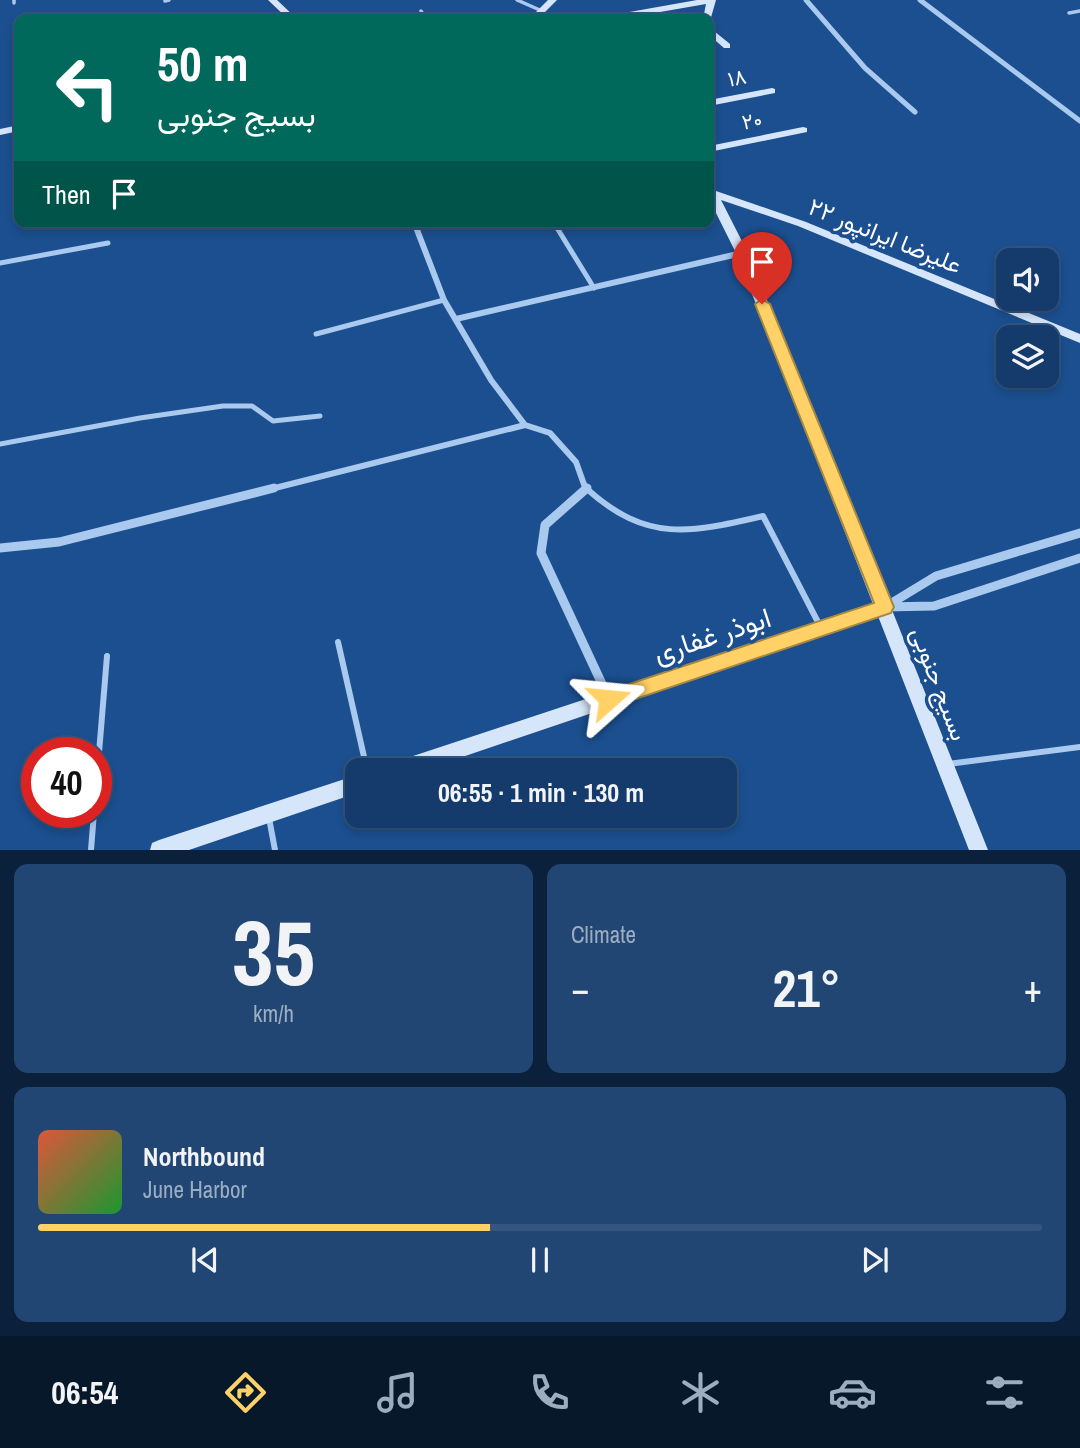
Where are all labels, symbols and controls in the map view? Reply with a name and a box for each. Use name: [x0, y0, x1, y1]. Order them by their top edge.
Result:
text: 50 m: [157, 30, 249, 96]
icon: left: [42, 42, 133, 133]
street label: ۱۸: [725, 62, 749, 94]
text: بسیج جنوبی: [157, 93, 316, 136]
street label: ۲۰: [739, 104, 764, 137]
icon: arrive: [105, 175, 143, 213]
text: Then: [42, 177, 91, 212]
street label: علیرضا ایرانپور ۲۲: [804, 190, 967, 281]
pin: [732, 232, 792, 304]
icon: arrive: [743, 243, 781, 281]
map controls: [996, 248, 1059, 388]
button: sound: [996, 248, 1059, 311]
button: layers: [996, 325, 1059, 388]
street label: ابوذر غفاری: [648, 598, 776, 672]
street label: بسیج جنوبی: [902, 622, 976, 746]
position arrow: [572, 662, 646, 736]
speed limit sign: 40: [21, 737, 112, 828]
text: 06:55 · 1 min · 130 m: [438, 775, 644, 810]
text: 35: [232, 891, 315, 1013]
text: Climate: [571, 919, 636, 950]
text: 21°: [772, 953, 841, 1023]
text: −: [571, 963, 589, 1014]
text: +: [1024, 963, 1042, 1014]
text: km/h: [253, 998, 294, 1029]
text: Northbound: [143, 1139, 265, 1174]
text: June Harbor: [143, 1174, 247, 1205]
icon: previous: [186, 1241, 224, 1279]
icon: pause: [521, 1241, 559, 1279]
icon: next: [856, 1241, 894, 1279]
icon: directions: [221, 1368, 270, 1417]
icon: music: [373, 1368, 422, 1417]
icon: phone: [525, 1368, 574, 1417]
icon: climate: [676, 1368, 725, 1417]
icon: car: [828, 1368, 877, 1417]
icon: filters: [980, 1368, 1029, 1417]
text: 06:54: [51, 1371, 118, 1414]

